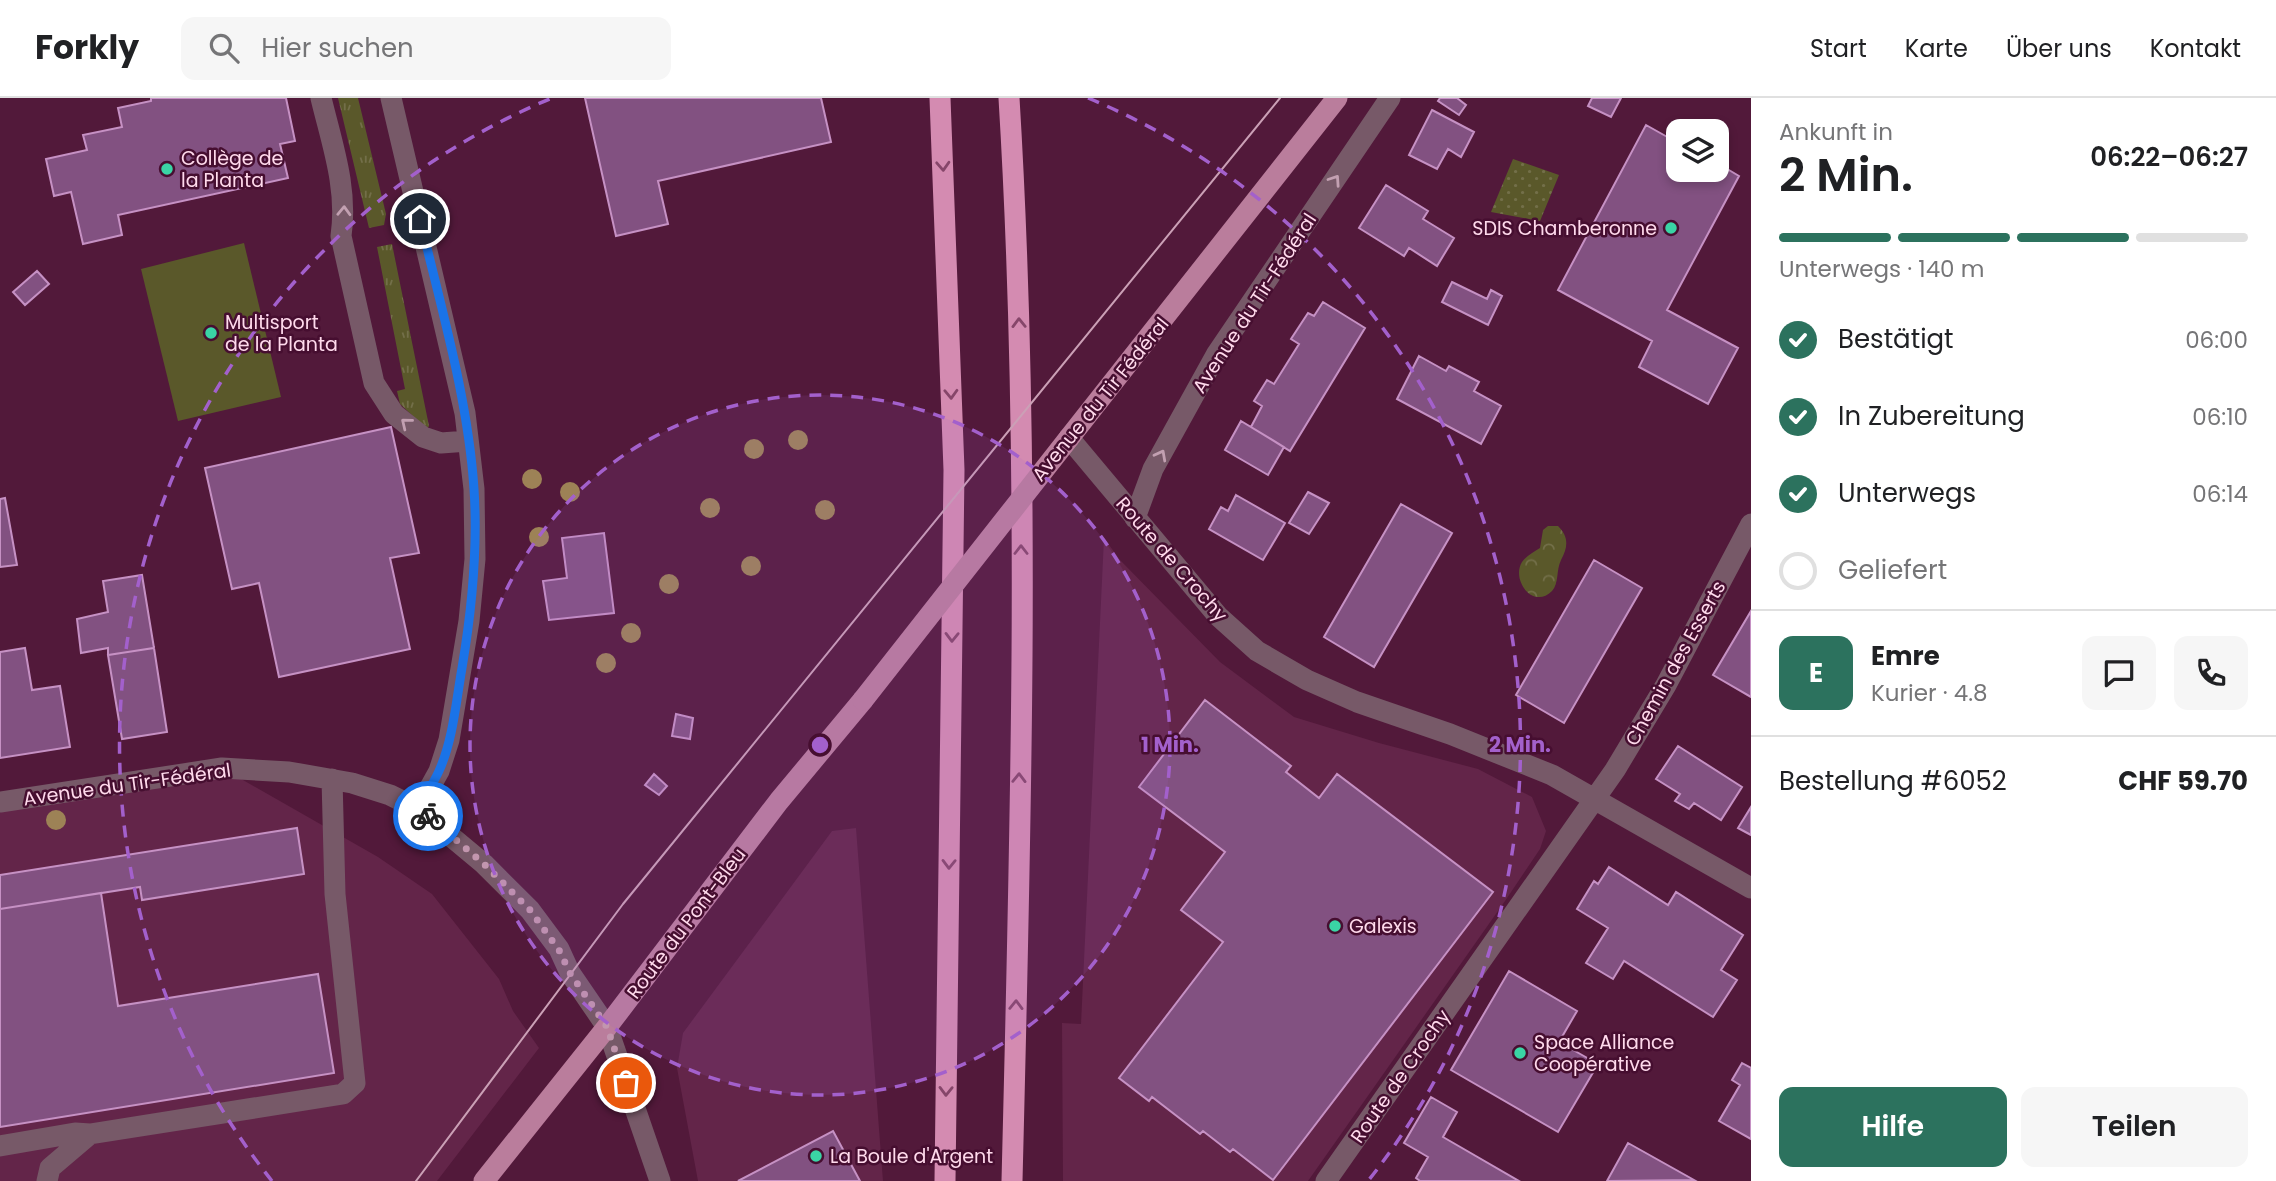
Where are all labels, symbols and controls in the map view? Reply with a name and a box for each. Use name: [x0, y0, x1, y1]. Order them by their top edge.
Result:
search box: [181, 17, 671, 80]
text: Forkly: [35, 24, 139, 71]
icon: search: [205, 29, 243, 67]
text: Hier suchen: [261, 30, 414, 66]
text: Start: [1810, 32, 1867, 65]
text: Karte: [1905, 32, 1968, 65]
text: Über uns: [2006, 32, 2112, 65]
text: Kontakt: [2150, 32, 2241, 65]
text: Ankunft in: [1779, 116, 1893, 148]
map controls: [1666, 119, 1729, 182]
button: layers: [1666, 119, 1729, 182]
text: 06:22–06:27: [2090, 139, 2248, 175]
text: 2 Min.: [1779, 143, 1913, 207]
place label: Collège de la Planta: [181, 145, 283, 194]
marker: Collège de la Planta: [159, 161, 175, 177]
one-way arrow: [936, 161, 951, 172]
one-way arrow: [1327, 175, 1339, 188]
pin: [390, 189, 450, 249]
icon: home: [401, 200, 439, 238]
one-way arrow: [336, 205, 351, 216]
street label: Avenue du Tir-Fédéral: [1186, 208, 1323, 399]
place label: SDIS Chamberonne: [1472, 215, 1657, 242]
marker: SDIS Chamberonne: [1663, 220, 1679, 236]
text: Unterwegs · 140 m: [1779, 253, 1984, 285]
place label: Multisport de la Planta: [225, 309, 338, 358]
street label: Avenue du Tir Fédéral: [1026, 311, 1175, 487]
one-way arrow: [1011, 317, 1026, 328]
icon: check: [1779, 321, 1817, 359]
text: Bestätigt: [1838, 321, 1954, 357]
text: 06:00: [2185, 324, 2248, 356]
marker: Multisport de la Planta: [203, 325, 219, 341]
one-way arrow: [944, 388, 959, 399]
icon: check: [1779, 398, 1817, 436]
text: In Zubereitung: [1838, 398, 2025, 434]
text: 06:10: [2192, 401, 2248, 433]
one-way arrow: [401, 419, 414, 431]
one-way arrow: [1152, 449, 1166, 462]
icon: check: [1779, 475, 1817, 513]
text: Unterwegs: [1838, 475, 1976, 511]
text: 06:14: [2192, 478, 2248, 510]
street label: Route de Crochy: [1110, 491, 1234, 628]
one-way arrow: [1013, 544, 1029, 555]
text: Geliefert: [1838, 552, 1947, 588]
street label: Chemin des Esserts: [1619, 576, 1732, 751]
one-way arrow: [944, 632, 960, 642]
button: chat: [2082, 636, 2156, 710]
button: phone: [2174, 636, 2248, 710]
text: Emre: [1871, 638, 1940, 674]
text: E: [1809, 655, 1823, 691]
text: Kurier · 4.8: [1871, 677, 1988, 709]
text: 1 Min.: [1141, 730, 1199, 759]
text: 2 Min.: [1489, 730, 1551, 759]
centre of rings: [808, 733, 832, 757]
street label: Avenue du Tir-Fédéral: [21, 757, 233, 812]
text: Bestellung #6052: [1779, 763, 2007, 799]
text: CHF 59.70: [2118, 763, 2248, 799]
one-way arrow: [1011, 772, 1027, 782]
courier: [393, 781, 463, 851]
icon: bike: [409, 797, 447, 835]
street label: Route du Pont-Bleu: [621, 842, 752, 1004]
one-way arrow: [942, 859, 957, 870]
place label: Galexis: [1349, 913, 1417, 940]
marker: Galexis: [1327, 918, 1343, 934]
one-way arrow: [1008, 999, 1024, 1010]
street label: Route de Crochy: [1344, 1004, 1457, 1149]
place label: Space Alliance Coopérative: [1534, 1029, 1674, 1078]
marker: Space Alliance Coopérative: [1512, 1045, 1528, 1061]
pin: [596, 1053, 656, 1113]
icon: bag: [607, 1064, 645, 1102]
one-way arrow: [938, 1087, 954, 1097]
button: Hilfe: [1779, 1087, 2007, 1167]
button: Teilen: [2021, 1087, 2248, 1167]
place label: La Boule d'Argent: [830, 1143, 993, 1170]
marker: La Boule d'Argent: [808, 1148, 824, 1164]

